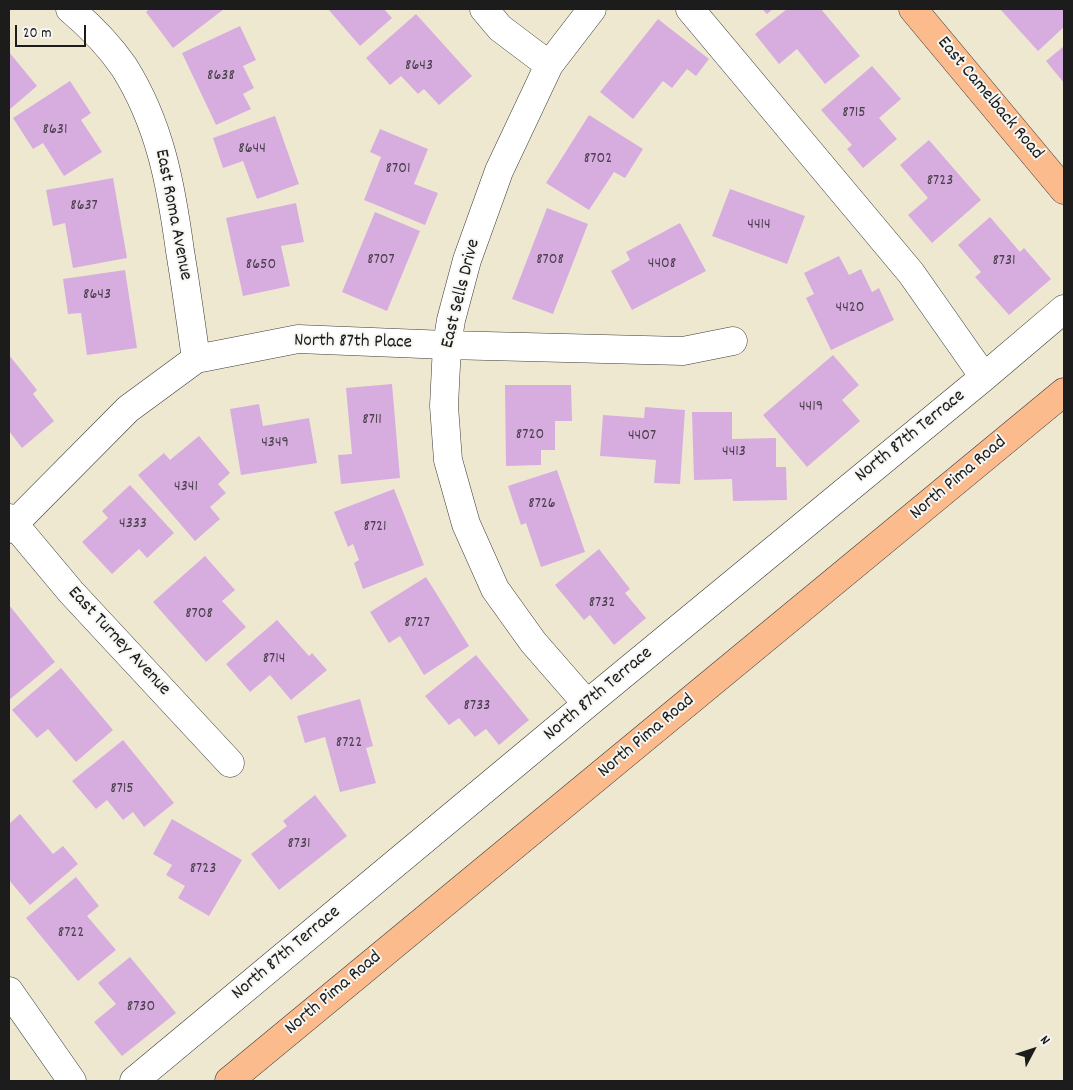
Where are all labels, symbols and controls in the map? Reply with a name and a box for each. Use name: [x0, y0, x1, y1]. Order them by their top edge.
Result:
scale bar: [18, 15, 89, 47]
text: 20 m: [23, 23, 51, 45]
street label: East Camelback Road: [931, 33, 1047, 165]
house number: 8643: [405, 57, 433, 77]
house number: 8638: [207, 67, 235, 87]
house number: 8715: [842, 104, 866, 124]
house number: 8631: [43, 121, 67, 141]
house number: 8644: [238, 140, 266, 160]
street label: East Roma Avenue: [148, 148, 196, 282]
house number: 8702: [584, 150, 612, 170]
house number: 8701: [386, 160, 410, 180]
house number: 8723: [927, 172, 953, 192]
house number: 8637: [70, 197, 98, 217]
house number: 4414: [747, 216, 771, 236]
street label: East Sells Drive: [437, 237, 487, 351]
house number: 8707: [367, 251, 395, 271]
house number: 8708: [536, 251, 564, 271]
house number: 8731: [992, 252, 1016, 272]
house number: 4408: [648, 255, 676, 275]
house number: 8650: [246, 256, 276, 276]
house number: 8643: [83, 286, 111, 306]
house number: 4420: [836, 299, 864, 319]
street label: North 87th Place: [294, 331, 412, 355]
street label: North 87th Terrace: [851, 386, 971, 488]
house number: 4419: [799, 398, 823, 418]
house number: 8711: [362, 411, 382, 431]
house number: 8720: [516, 426, 544, 446]
house number: 4407: [628, 427, 656, 447]
street label: North Pima Road: [906, 432, 1012, 526]
house number: 4349: [261, 434, 289, 454]
house number: 4413: [722, 443, 746, 463]
house number: 4341: [174, 478, 198, 498]
house number: 8726: [528, 495, 556, 515]
house number: 4333: [119, 515, 147, 535]
house number: 8721: [363, 518, 387, 538]
street label: East Turney Avenue: [62, 583, 174, 701]
house number: 8732: [589, 594, 615, 614]
house number: 8708: [185, 605, 213, 625]
house number: 8727: [404, 614, 430, 634]
street label: North 87th Terrace: [540, 643, 658, 747]
house number: 8714: [263, 650, 285, 670]
street label: North Pima Road: [594, 690, 700, 784]
house number: 8733: [464, 697, 490, 717]
house number: 8722: [336, 734, 362, 754]
house number: 8715: [110, 780, 134, 800]
house number: 8731: [287, 835, 311, 855]
house number: 8723: [190, 860, 216, 880]
street label: North 87th Terrace: [228, 902, 346, 1006]
house number: 8722: [58, 924, 84, 944]
street label: North Pima Road: [281, 947, 387, 1041]
house number: 8730: [127, 998, 155, 1018]
north arrow: [1008, 1025, 1058, 1075]
text: N: [1035, 1031, 1054, 1049]

